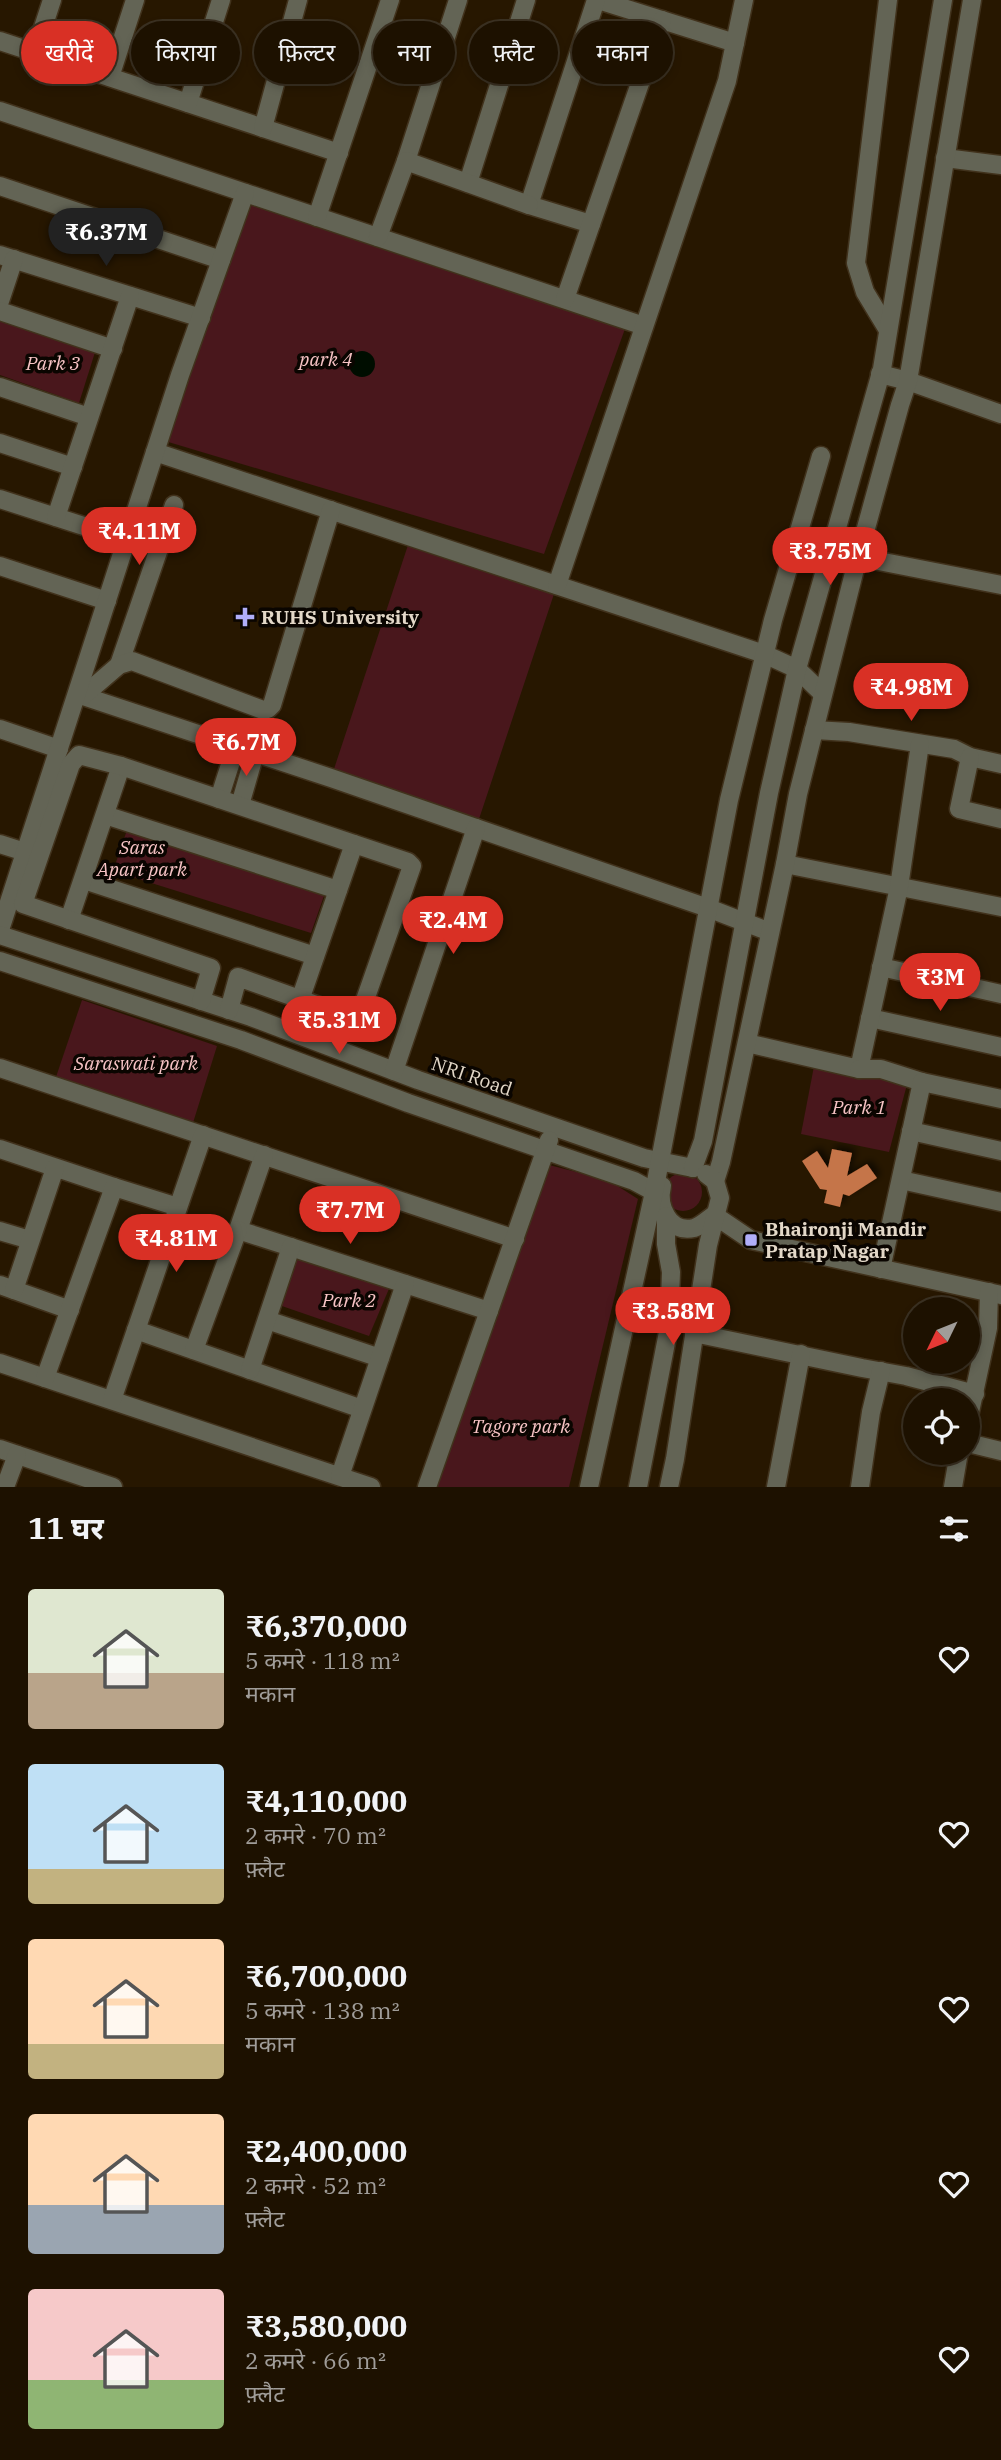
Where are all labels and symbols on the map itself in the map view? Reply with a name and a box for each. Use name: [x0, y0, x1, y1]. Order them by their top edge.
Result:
pin: ₹6.37M: [49, 208, 163, 268]
park label: park 4: [297, 347, 353, 371]
park label: Park 3: [25, 351, 81, 375]
pin: ₹4.11M: [82, 508, 196, 567]
pin: ₹3.75M: [773, 528, 887, 587]
place label: RUHS University: [261, 605, 419, 629]
marker: RUHS University: [235, 607, 255, 627]
pin: ₹4.98M: [854, 664, 968, 723]
pin: ₹6.7M: [197, 718, 295, 778]
park label: Saras Apart park: [95, 835, 188, 881]
pin: ₹2.4M: [404, 897, 502, 956]
pin: ₹3M: [906, 954, 974, 1013]
pin: ₹5.31M: [282, 996, 396, 1056]
park label: Saraswati park: [73, 1051, 199, 1075]
street label: NRI Road: [428, 1051, 516, 1101]
park label: Park 1: [831, 1095, 886, 1119]
pin: ₹7.7M: [301, 1186, 399, 1246]
pin: ₹4.81M: [119, 1214, 233, 1274]
place label: Bhaironji Mandir Pratap Nagar: [765, 1217, 927, 1263]
marker: Bhaironji Mandir Pratap Nagar: [743, 1232, 759, 1248]
park label: Park 2: [321, 1288, 376, 1312]
pin: ₹3.58M: [616, 1288, 730, 1347]
north arrow: [903, 1297, 980, 1374]
park label: Tagore park: [472, 1414, 571, 1438]

